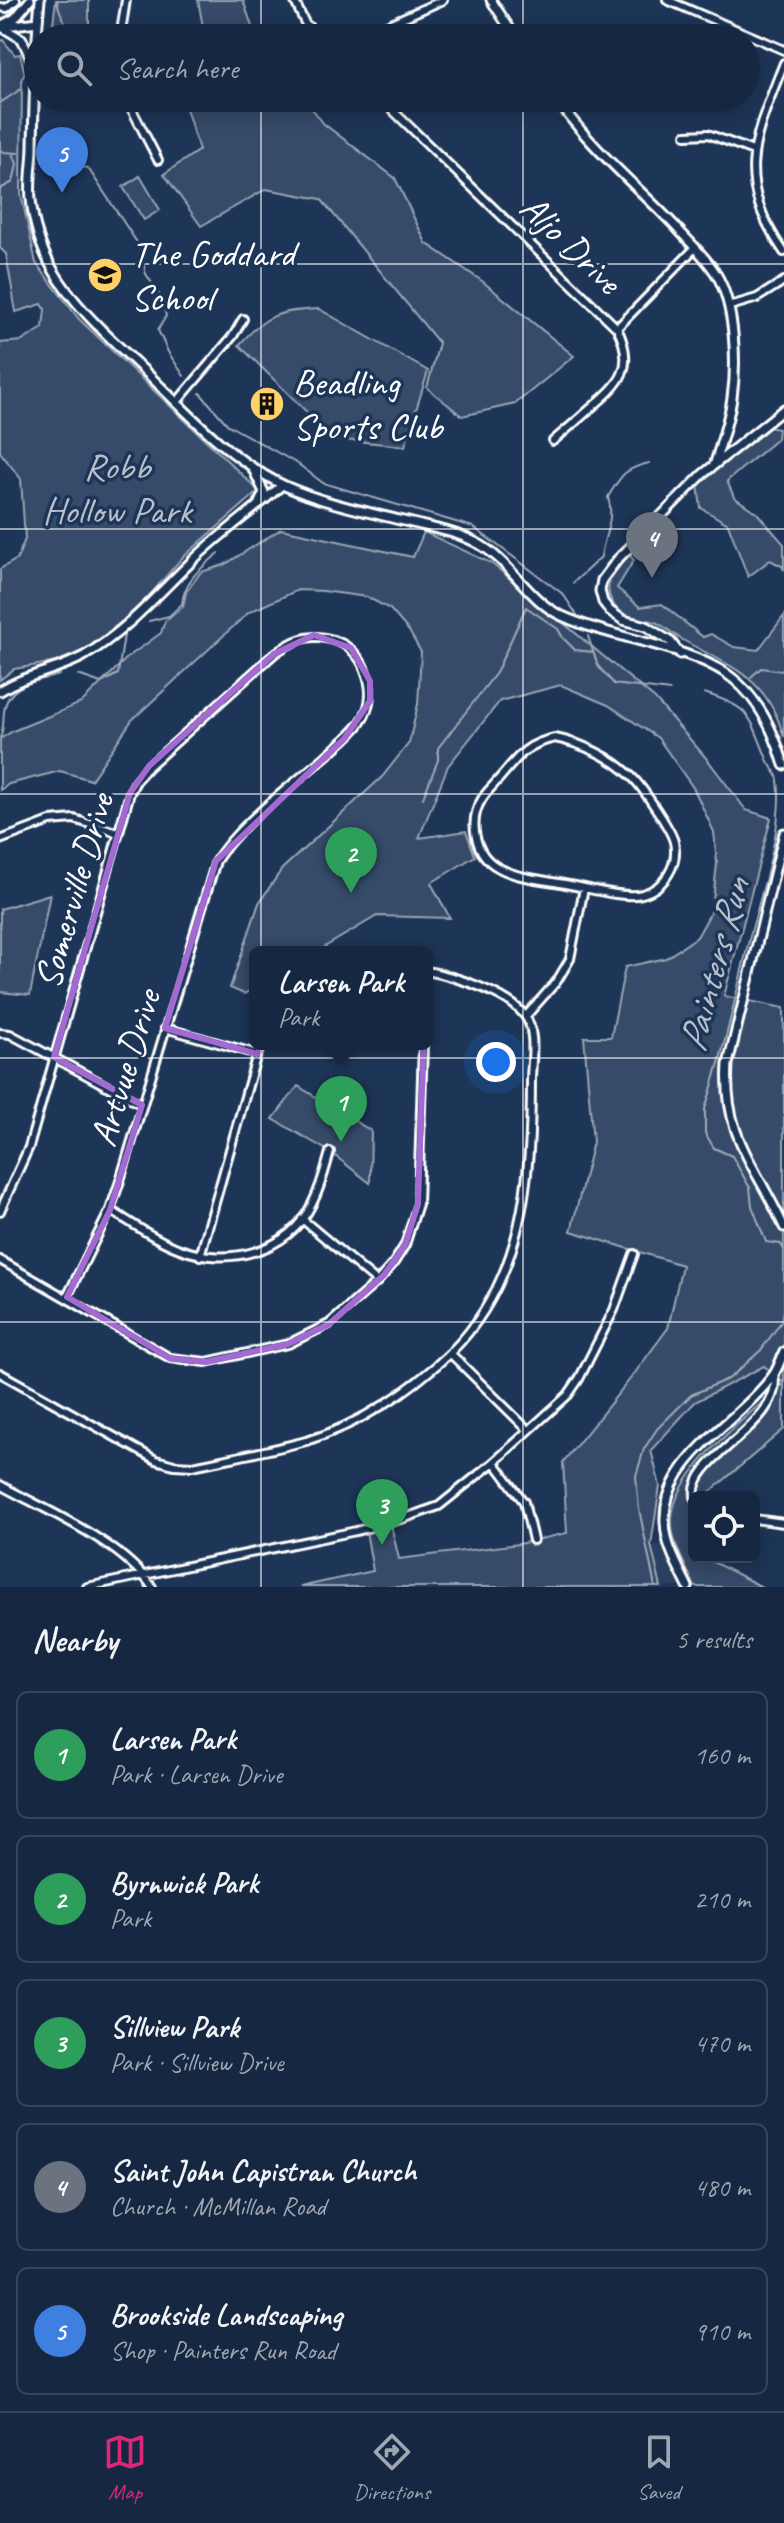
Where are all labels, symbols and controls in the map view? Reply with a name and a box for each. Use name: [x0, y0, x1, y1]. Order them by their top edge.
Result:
search box: [24, 24, 760, 112]
icon: search: [52, 46, 96, 90]
text: Search here: [116, 49, 238, 87]
pin: 5: [36, 127, 88, 193]
street label: Aljo Drive: [510, 184, 634, 306]
place label: The Goddard School: [131, 230, 301, 321]
school or university icon: The Goddard School: [86, 256, 124, 294]
place label: Beadling Sports Club: [293, 359, 445, 450]
building icon: Beadling Sports Club: [248, 385, 286, 423]
park label: Robb Hollow Park: [42, 443, 194, 534]
pin: 4: [626, 512, 678, 578]
street label: Somerville Drive: [24, 786, 125, 994]
pin: 2: [325, 827, 377, 893]
water label: Painters Run: [667, 870, 762, 1057]
popup: [249, 946, 433, 1050]
text: Larsen Park: [278, 963, 404, 1001]
street label: Artvue Drive: [79, 982, 172, 1152]
text: Park: [278, 1001, 319, 1034]
your location: [476, 1042, 516, 1082]
pin: 1: [315, 1076, 367, 1142]
pin: 3: [356, 1479, 408, 1545]
map controls: [688, 1491, 760, 1563]
button: locate: [688, 1491, 760, 1563]
text: Nearby: [32, 1618, 118, 1661]
text: 5 results: [676, 1623, 752, 1656]
text: Larsen Park: [110, 1720, 236, 1758]
text: 1: [54, 1739, 66, 1772]
text: 160 m: [694, 1739, 750, 1772]
text: Park · Larsen Drive: [110, 1758, 282, 1791]
text: Byrnwick Park: [110, 1864, 258, 1902]
text: 2: [54, 1883, 66, 1916]
text: 210 m: [694, 1883, 750, 1916]
text: Park: [110, 1902, 151, 1935]
text: Sillview Park: [110, 2008, 239, 2046]
text: 3: [54, 2027, 66, 2060]
text: 470 m: [694, 2027, 750, 2060]
text: Park · Sillview Drive: [110, 2046, 283, 2079]
text: Saint John Capistran Church: [110, 2152, 416, 2190]
text: 4: [54, 2171, 66, 2204]
text: 480 m: [694, 2171, 750, 2204]
text: Church · McMillan Road: [110, 2190, 326, 2223]
text: Brookside Landscaping: [110, 2296, 342, 2334]
text: 5: [54, 2315, 66, 2348]
text: 910 m: [694, 2315, 750, 2348]
text: Shop · Painters Run Road: [110, 2334, 336, 2367]
tab: Map: [103, 2430, 147, 2506]
tab: Directions: [354, 2430, 430, 2506]
tab: Saved: [637, 2430, 681, 2506]

